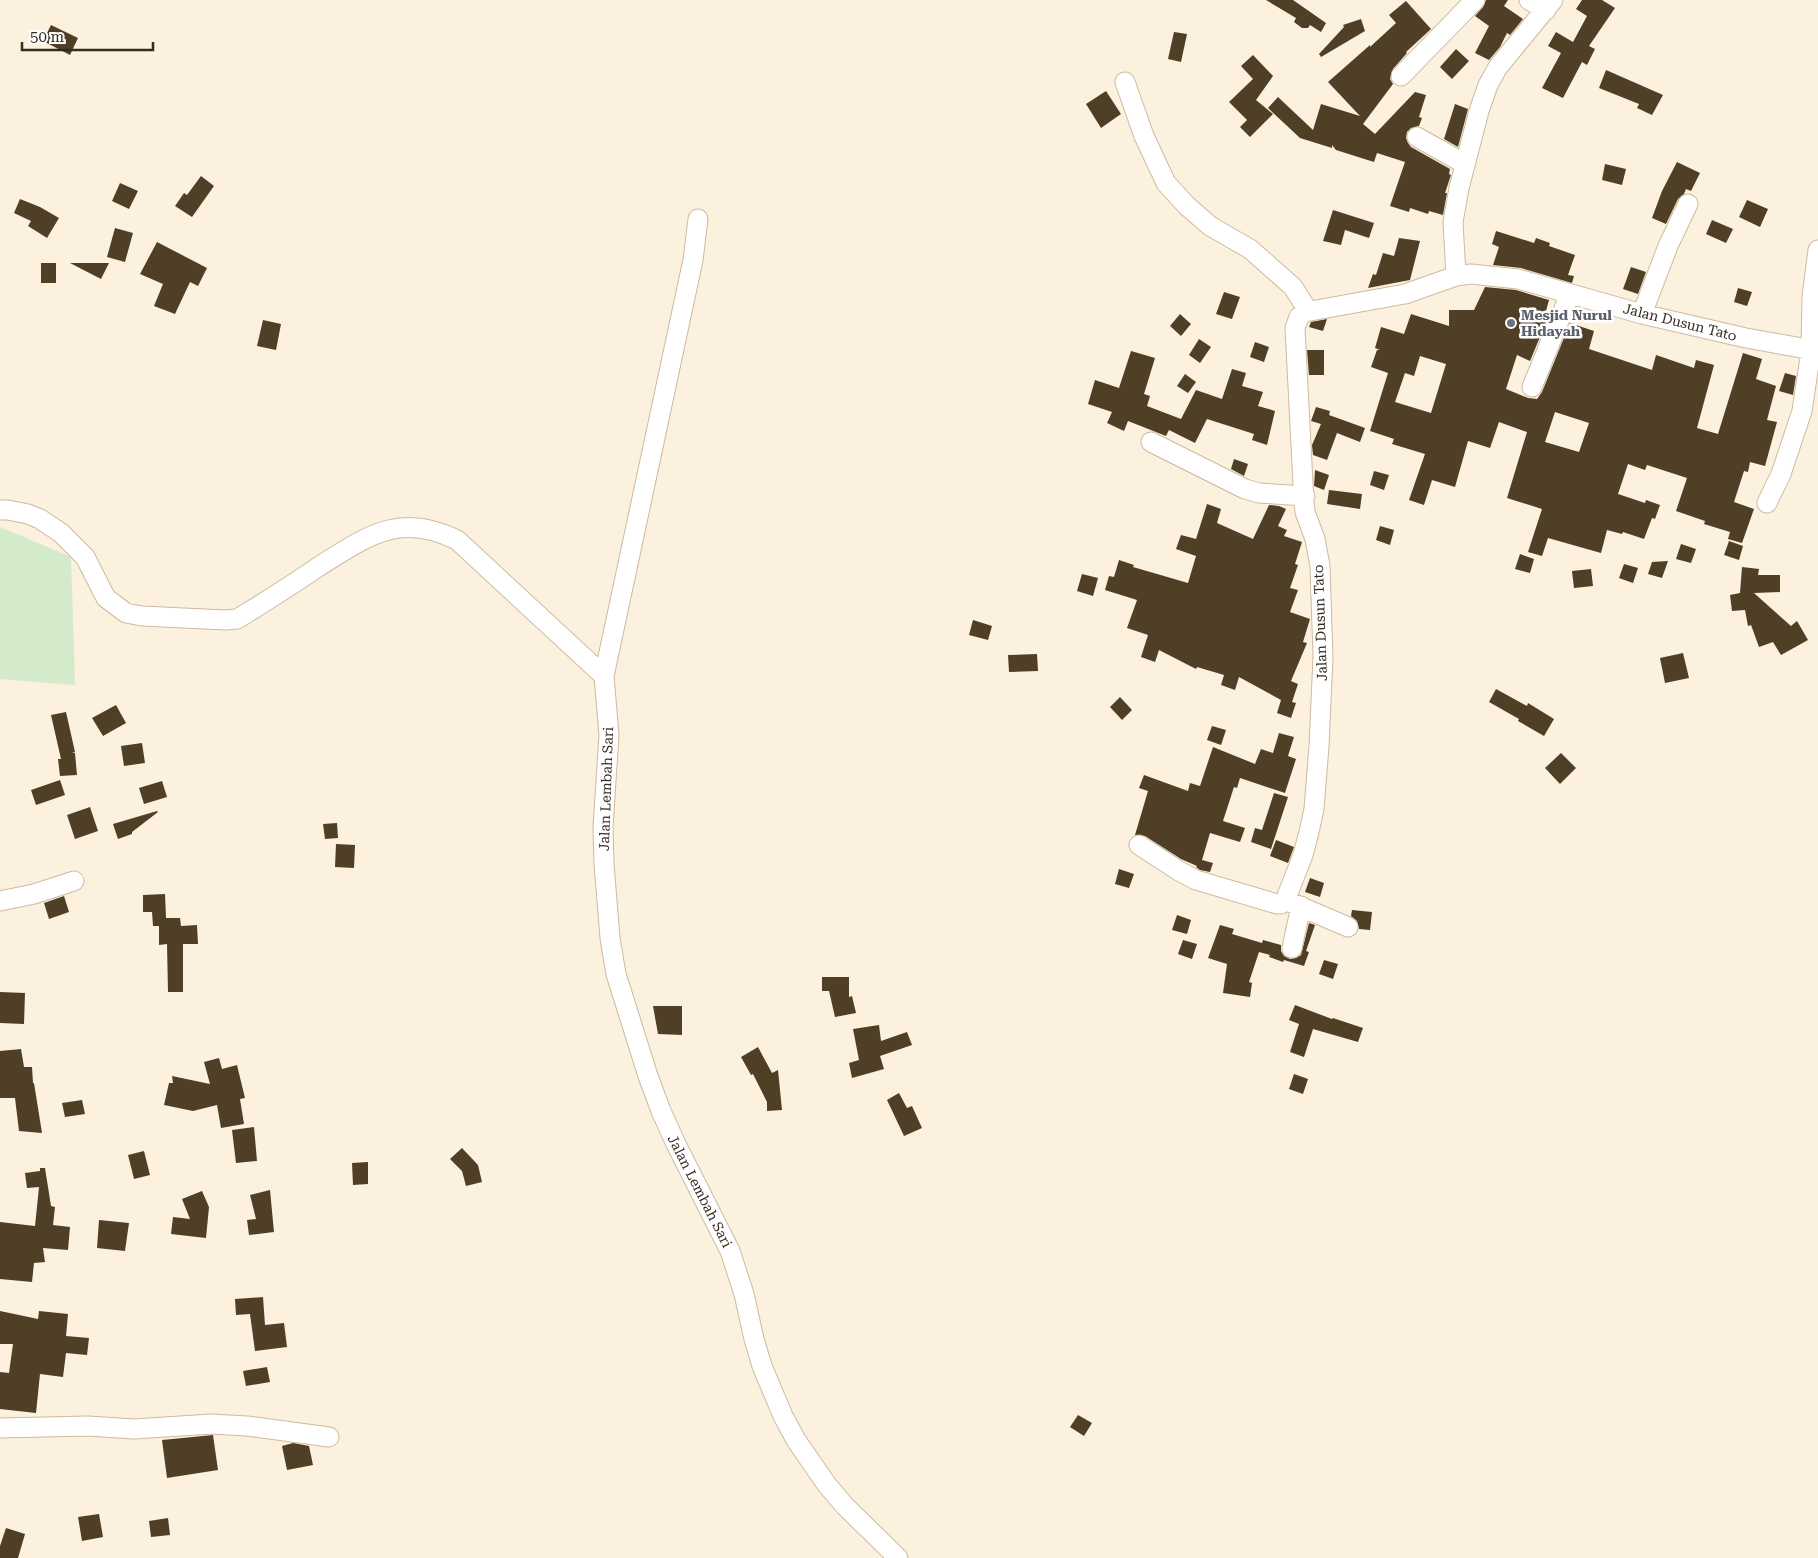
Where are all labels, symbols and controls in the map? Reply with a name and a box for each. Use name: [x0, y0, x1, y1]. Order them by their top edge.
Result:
scale bar: [22, 20, 154, 52]
text: 50 m: [30, 28, 65, 46]
street label: Jalan Dusun Tato: [1621, 300, 1739, 344]
place label: Mesjid Nurul Hidayah: [1521, 307, 1612, 339]
marker: Mesjid Nurul Hidayah: [1505, 317, 1517, 329]
street label: Jalan Dusun Tato: [1310, 564, 1330, 682]
street label: Jalan Lembah Sari: [596, 726, 616, 851]
street label: Jalan Lembah Sari: [665, 1132, 736, 1250]

